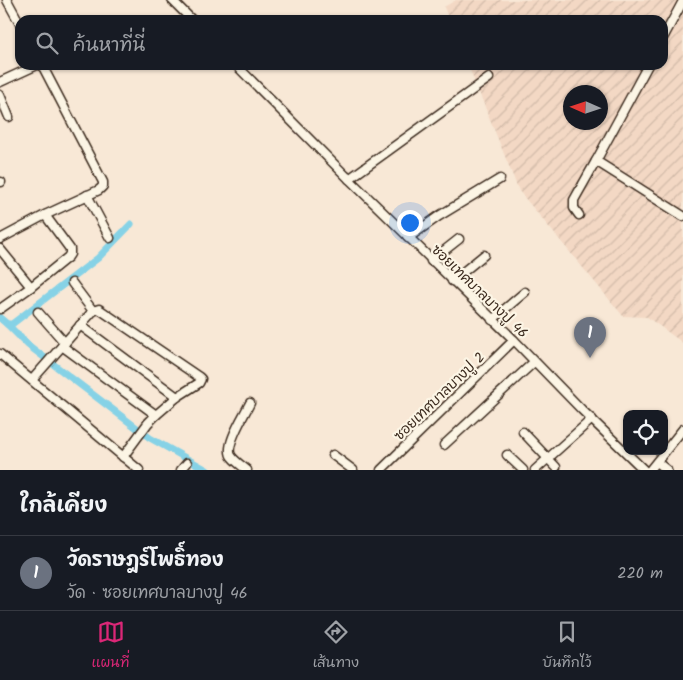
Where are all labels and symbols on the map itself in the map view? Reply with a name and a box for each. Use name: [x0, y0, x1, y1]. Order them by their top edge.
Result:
north arrow: [563, 85, 608, 130]
your location: [397, 210, 423, 236]
street label: ซอยเทศบาลบางปู 46: [426, 240, 533, 344]
pin: 1: [574, 317, 606, 358]
street label: ซอยเทศบาลบางปู 2: [389, 347, 490, 446]

